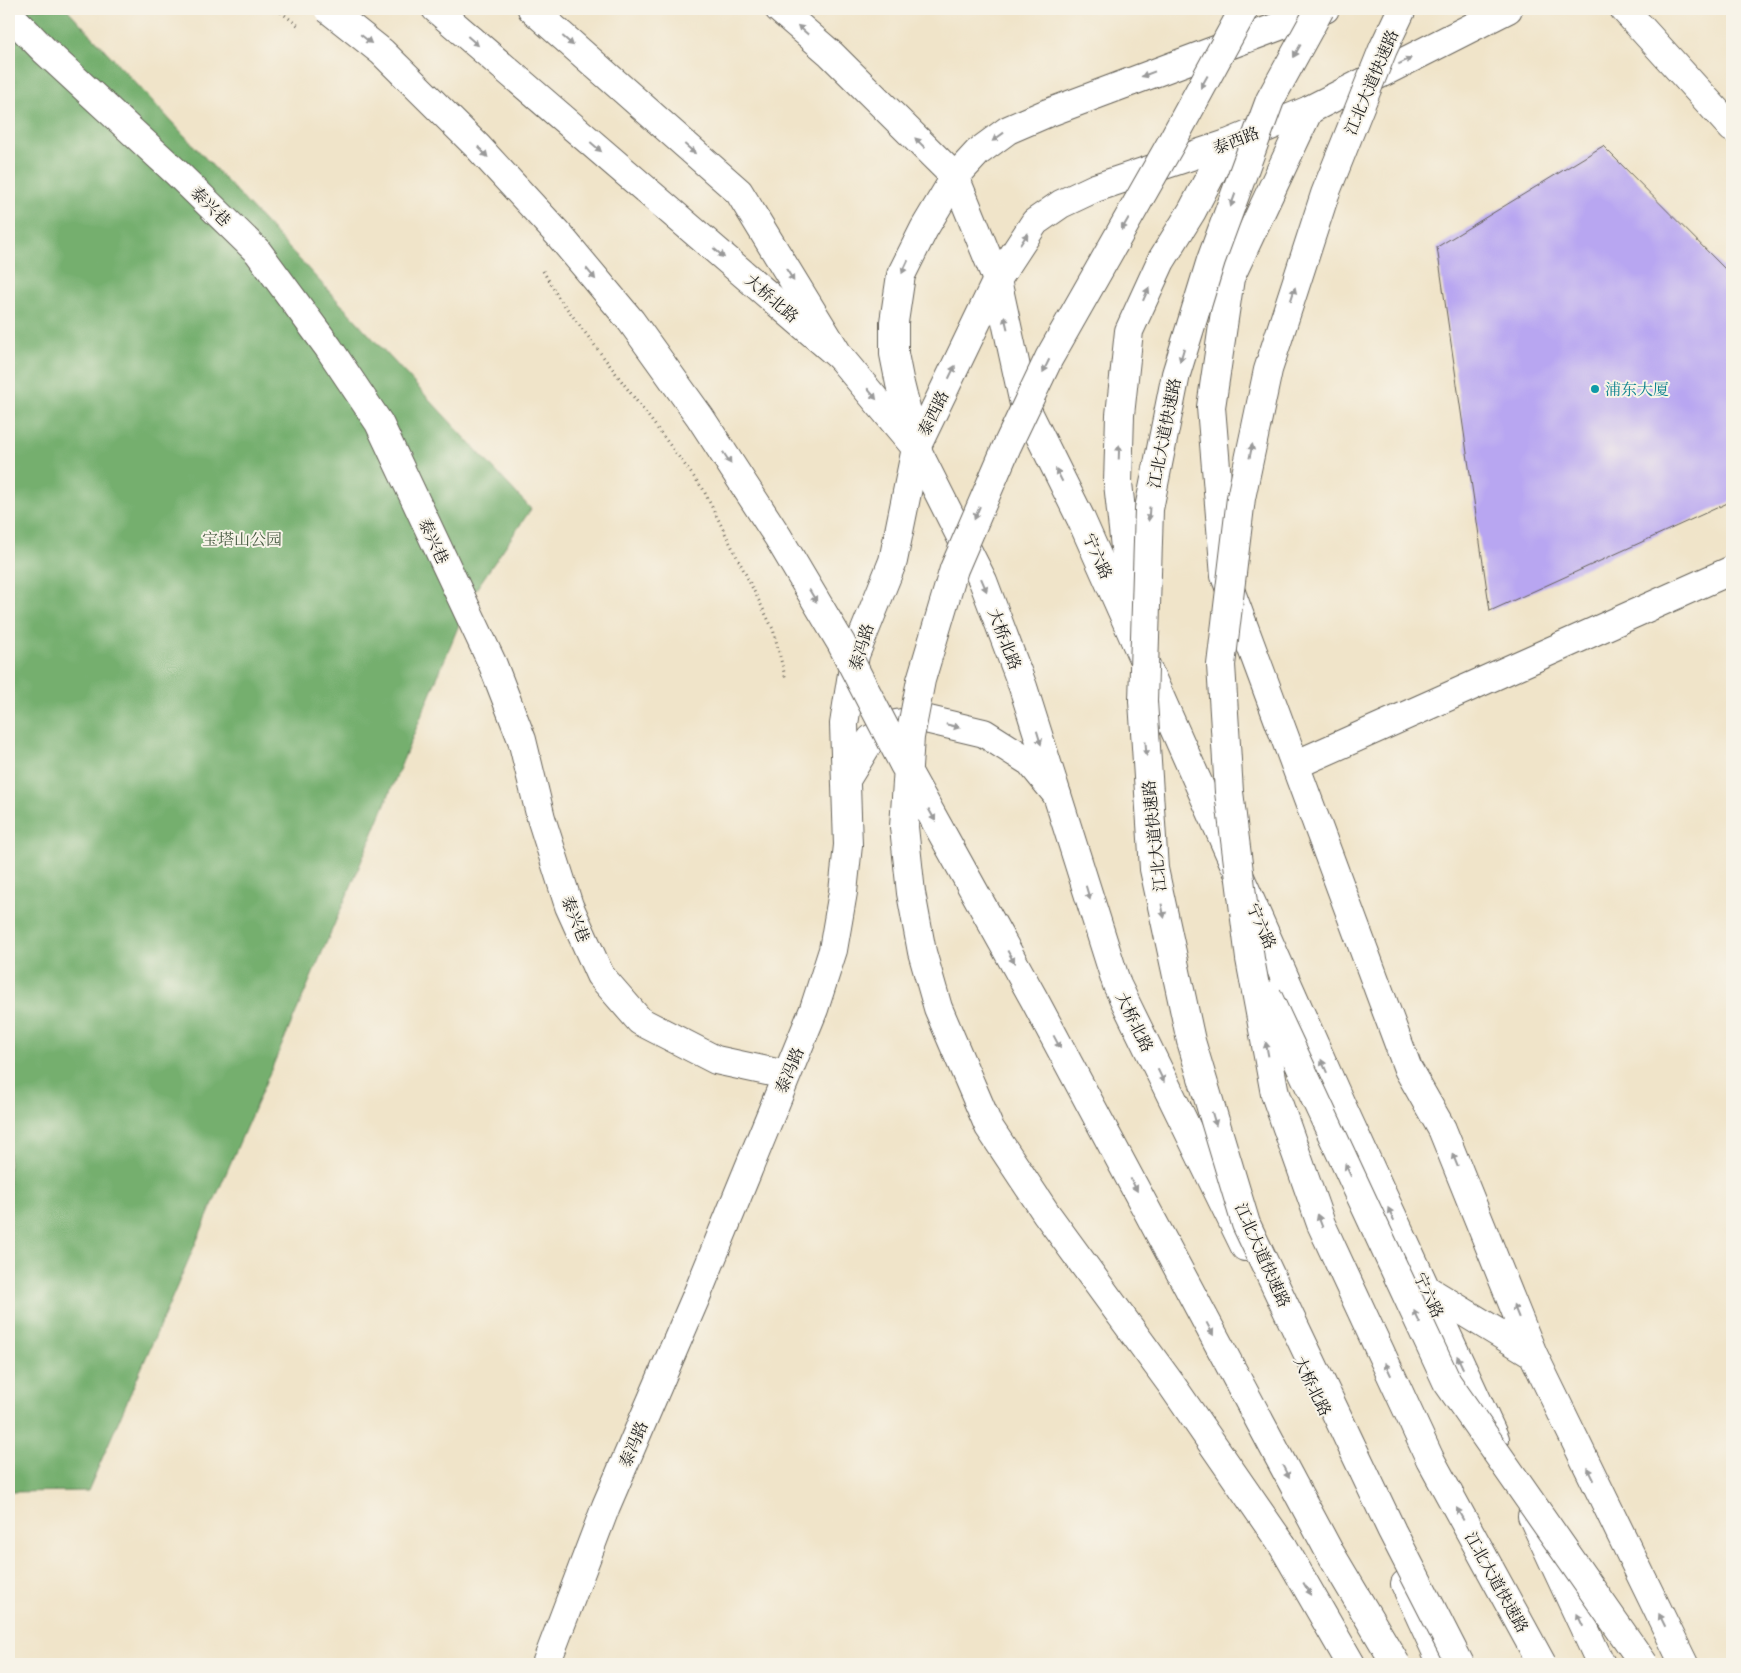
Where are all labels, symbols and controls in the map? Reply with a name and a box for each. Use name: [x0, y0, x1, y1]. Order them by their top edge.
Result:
one-way arrow: [798, 24, 810, 36]
street label: 江北大道快速路: [1338, 26, 1404, 138]
one-way arrow: [360, 34, 373, 45]
one-way arrow: [467, 35, 480, 46]
one-way arrow: [562, 35, 574, 47]
one-way arrow: [1293, 44, 1301, 59]
one-way arrow: [1398, 57, 1412, 65]
one-way arrow: [1141, 71, 1155, 79]
one-way arrow: [1200, 76, 1209, 89]
street label: 泰西路: [1209, 120, 1263, 160]
one-way arrow: [991, 132, 1005, 142]
one-way arrow: [914, 137, 926, 149]
one-way arrow: [590, 141, 603, 152]
one-way arrow: [684, 143, 697, 154]
one-way arrow: [477, 146, 489, 158]
street label: 泰兴巷: [186, 181, 236, 231]
one-way arrow: [1229, 193, 1236, 208]
one-way arrow: [1121, 218, 1130, 231]
one-way arrow: [1019, 232, 1029, 246]
one-way arrow: [713, 247, 726, 258]
one-way arrow: [901, 260, 909, 274]
one-way arrow: [586, 267, 597, 280]
street label: 大桥北路: [740, 268, 804, 328]
one-way arrow: [785, 268, 795, 281]
one-way arrow: [1289, 286, 1297, 301]
one-way arrow: [1142, 287, 1150, 301]
one-way arrow: [1002, 315, 1010, 330]
one-way arrow: [1177, 347, 1185, 362]
one-way arrow: [1041, 359, 1049, 373]
one-way arrow: [948, 365, 956, 379]
street label: 江北大道快速路: [1142, 376, 1186, 490]
place label: 浦东大厦: [1605, 377, 1669, 401]
marker: 浦东大厦: [1589, 383, 1601, 395]
street label: 泰西路: [912, 386, 954, 440]
one-way arrow: [866, 388, 877, 401]
one-way arrow: [1247, 443, 1255, 458]
one-way arrow: [1115, 444, 1123, 460]
one-way arrow: [722, 451, 732, 465]
one-way arrow: [1055, 468, 1063, 482]
one-way arrow: [973, 506, 981, 520]
one-way arrow: [1145, 506, 1153, 522]
street label: 泰兴巷: [413, 514, 455, 568]
park label: 宝塔山公园: [202, 527, 282, 551]
street label: 宁六路: [1077, 529, 1119, 583]
one-way arrow: [980, 578, 988, 593]
one-way arrow: [809, 589, 818, 602]
street label: 大桥北路: [982, 605, 1028, 673]
street label: 泰冯路: [843, 621, 879, 673]
one-way arrow: [946, 722, 961, 730]
one-way arrow: [1036, 731, 1044, 746]
one-way arrow: [1143, 742, 1151, 758]
street label: 江北大道快速路: [1136, 779, 1172, 893]
one-way arrow: [928, 809, 937, 822]
one-way arrow: [1084, 886, 1092, 901]
street label: 泰兴巷: [556, 892, 596, 946]
street label: 宁六路: [1241, 899, 1283, 953]
one-way arrow: [1159, 903, 1167, 918]
one-way arrow: [1007, 951, 1016, 964]
street label: 大桥北路: [1110, 988, 1160, 1056]
one-way arrow: [1053, 1035, 1061, 1049]
one-way arrow: [1262, 1041, 1270, 1057]
street label: 泰冯路: [769, 1043, 809, 1097]
one-way arrow: [1320, 1059, 1328, 1073]
one-way arrow: [1157, 1069, 1165, 1083]
one-way arrow: [1211, 1112, 1219, 1127]
one-way arrow: [1450, 1153, 1458, 1168]
one-way arrow: [1344, 1163, 1352, 1177]
one-way arrow: [1130, 1178, 1138, 1193]
street label: 江北大道快速路: [1229, 1199, 1297, 1311]
one-way arrow: [1387, 1207, 1395, 1221]
one-way arrow: [1316, 1213, 1324, 1228]
street label: 宁六路: [1408, 1268, 1450, 1322]
one-way arrow: [1511, 1304, 1519, 1318]
one-way arrow: [1412, 1310, 1420, 1324]
one-way arrow: [1206, 1321, 1214, 1336]
street label: 大桥北路: [1288, 1352, 1338, 1420]
one-way arrow: [1455, 1355, 1463, 1369]
one-way arrow: [1384, 1361, 1392, 1376]
street label: 泰冯路: [613, 1417, 653, 1471]
one-way arrow: [1282, 1465, 1291, 1479]
one-way arrow: [1587, 1467, 1595, 1481]
one-way arrow: [1456, 1507, 1464, 1521]
street label: 江北大道快速路: [1459, 1527, 1535, 1637]
one-way arrow: [1303, 1582, 1312, 1595]
one-way arrow: [1576, 1613, 1584, 1627]
one-way arrow: [1658, 1613, 1667, 1628]

